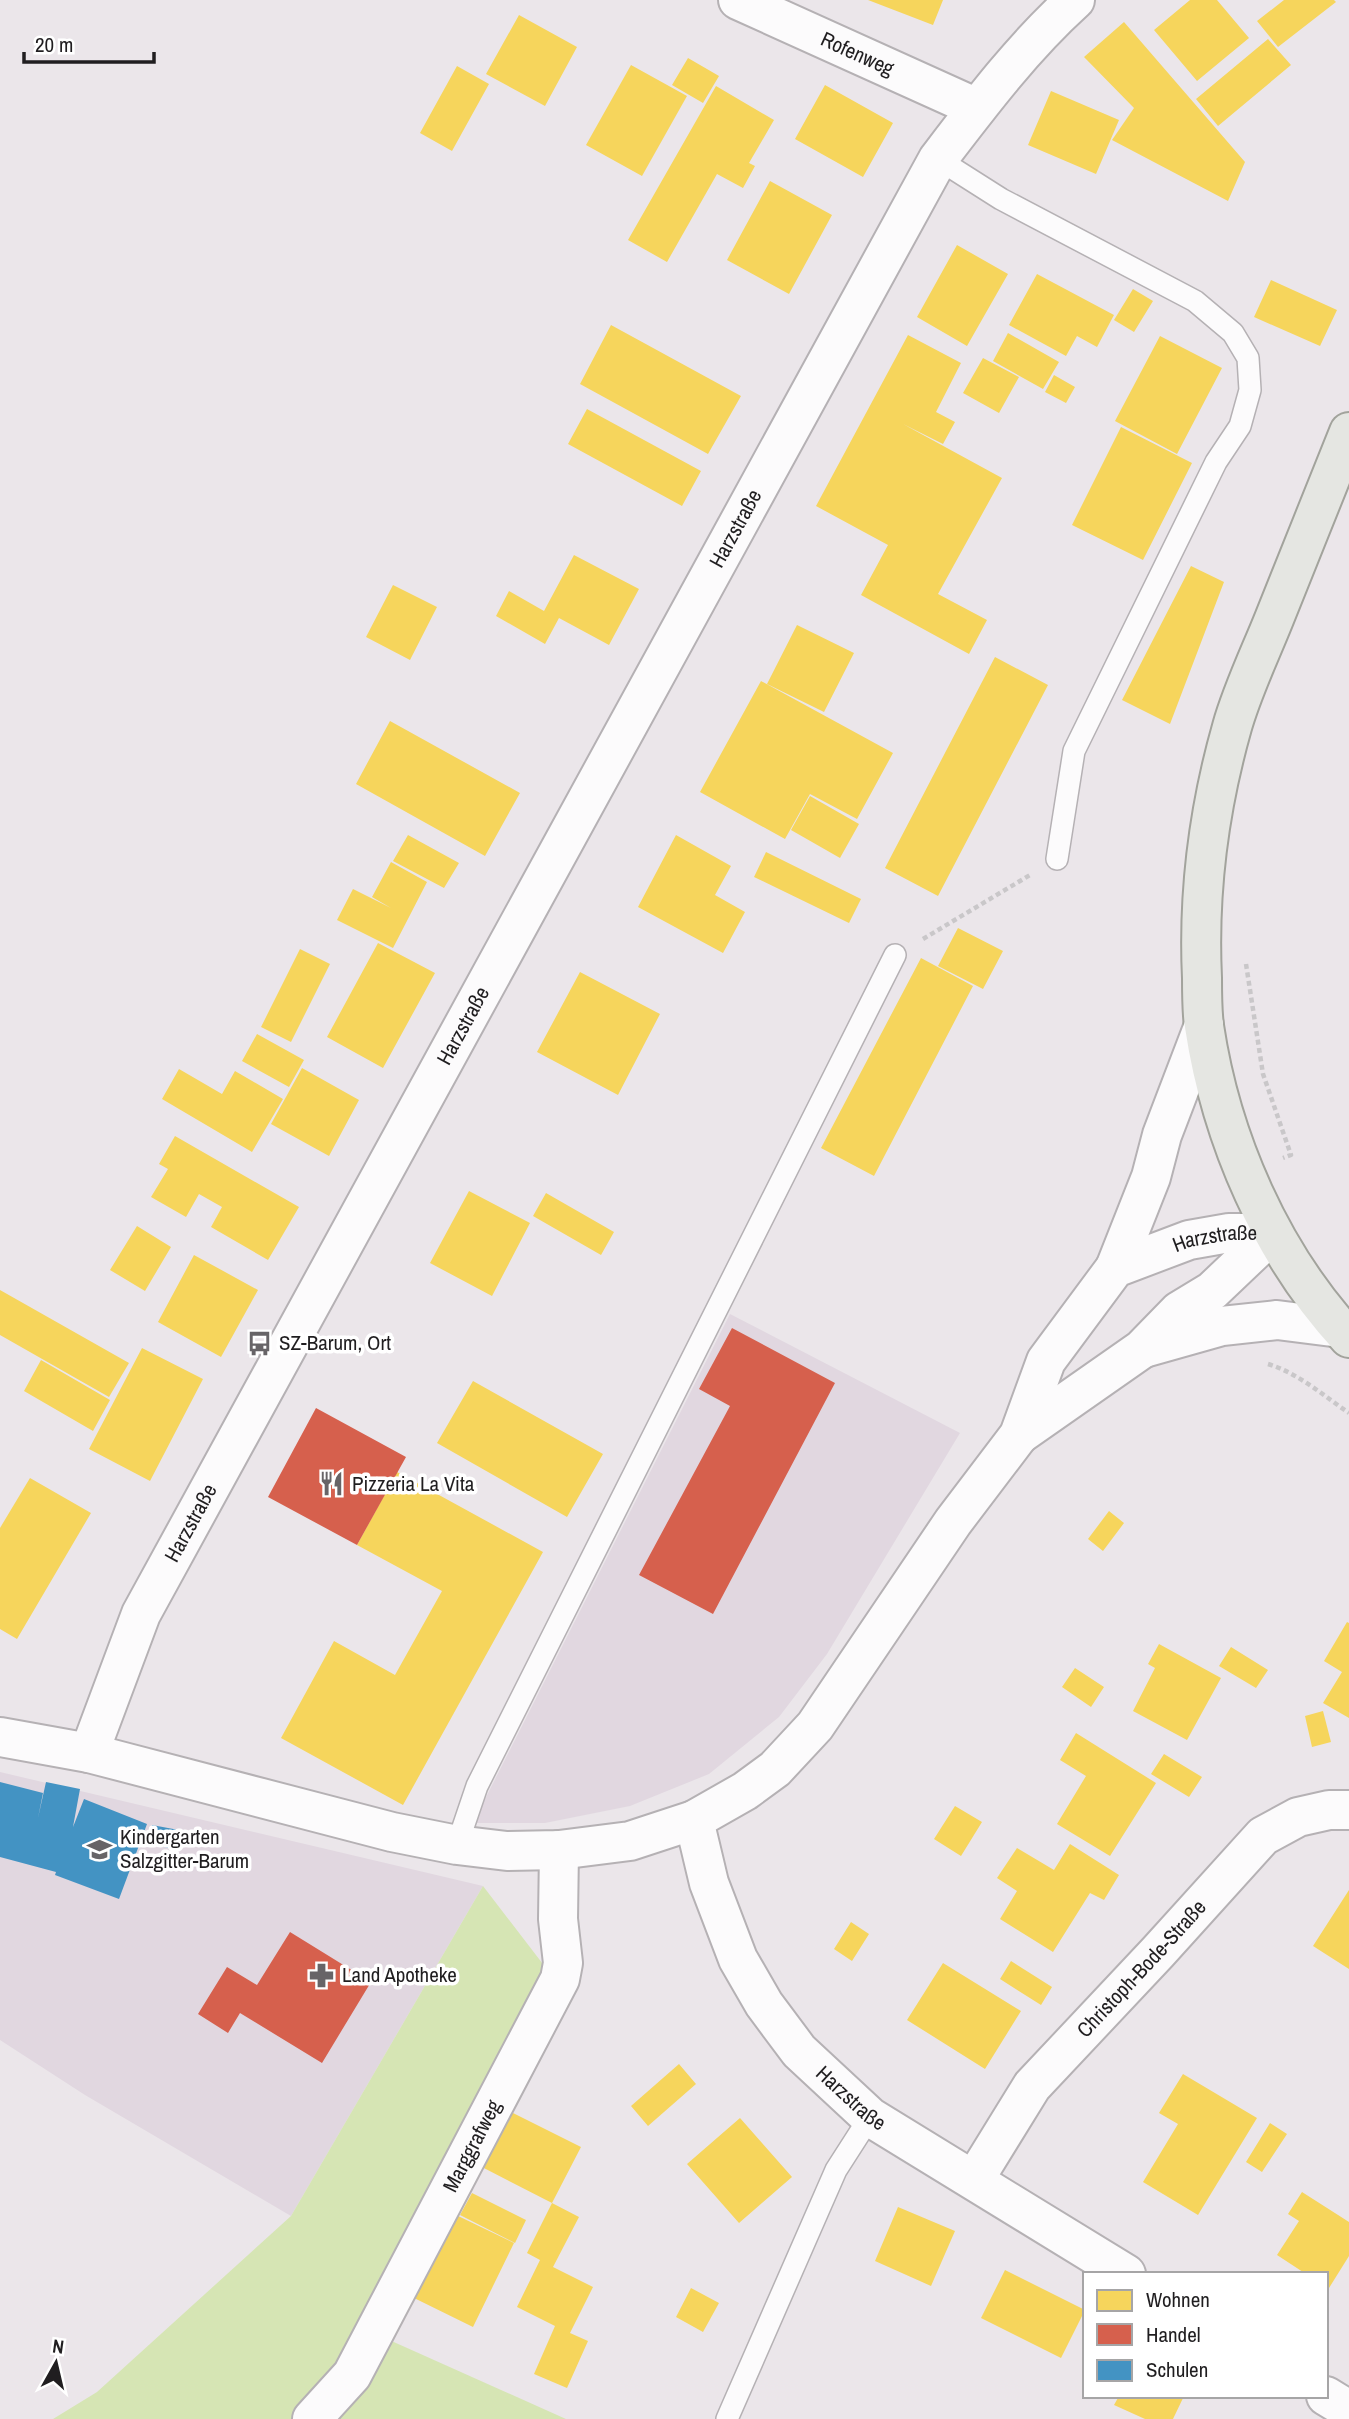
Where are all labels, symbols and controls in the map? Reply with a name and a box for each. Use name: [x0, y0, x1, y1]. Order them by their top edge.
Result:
scale bar: [24, 21, 154, 65]
street label: Rofenweg: [816, 24, 899, 83]
text: 20 m: [35, 30, 73, 59]
street label: Harzstraße: [702, 484, 768, 573]
street label: Harzstraße: [430, 981, 496, 1070]
street label: Harzstraße: [1168, 1218, 1257, 1259]
place label: SZ-Barum, Ort: [279, 1328, 391, 1357]
bus stop icon: SZ-Barum, Ort: [245, 1329, 273, 1357]
place label: Pizzeria La Vita: [352, 1469, 475, 1498]
restaurant icon: Pizzeria La Vita: [318, 1470, 346, 1498]
street label: Harzstraße: [157, 1479, 224, 1567]
place label: Kindergarten Salzgitter-Barum: [120, 1822, 249, 1875]
school or university icon: Kindergarten Salzgitter-Barum: [86, 1835, 114, 1863]
street label: Christoph-Bode-Straße: [1070, 1893, 1212, 2044]
place label: Land Apotheke: [342, 1960, 457, 1989]
pharmacy icon: Land Apotheke: [308, 1961, 336, 1989]
street label: Harzstraße: [810, 2059, 891, 2137]
street label: Marggrafweg: [436, 2094, 508, 2197]
legend: [1083, 2272, 1328, 2398]
text: Wohnen: [1146, 2285, 1210, 2314]
text: Handel: [1146, 2320, 1201, 2349]
north arrow: [21, 2328, 91, 2398]
text: N: [51, 2333, 66, 2360]
text: Schulen: [1146, 2355, 1208, 2384]

